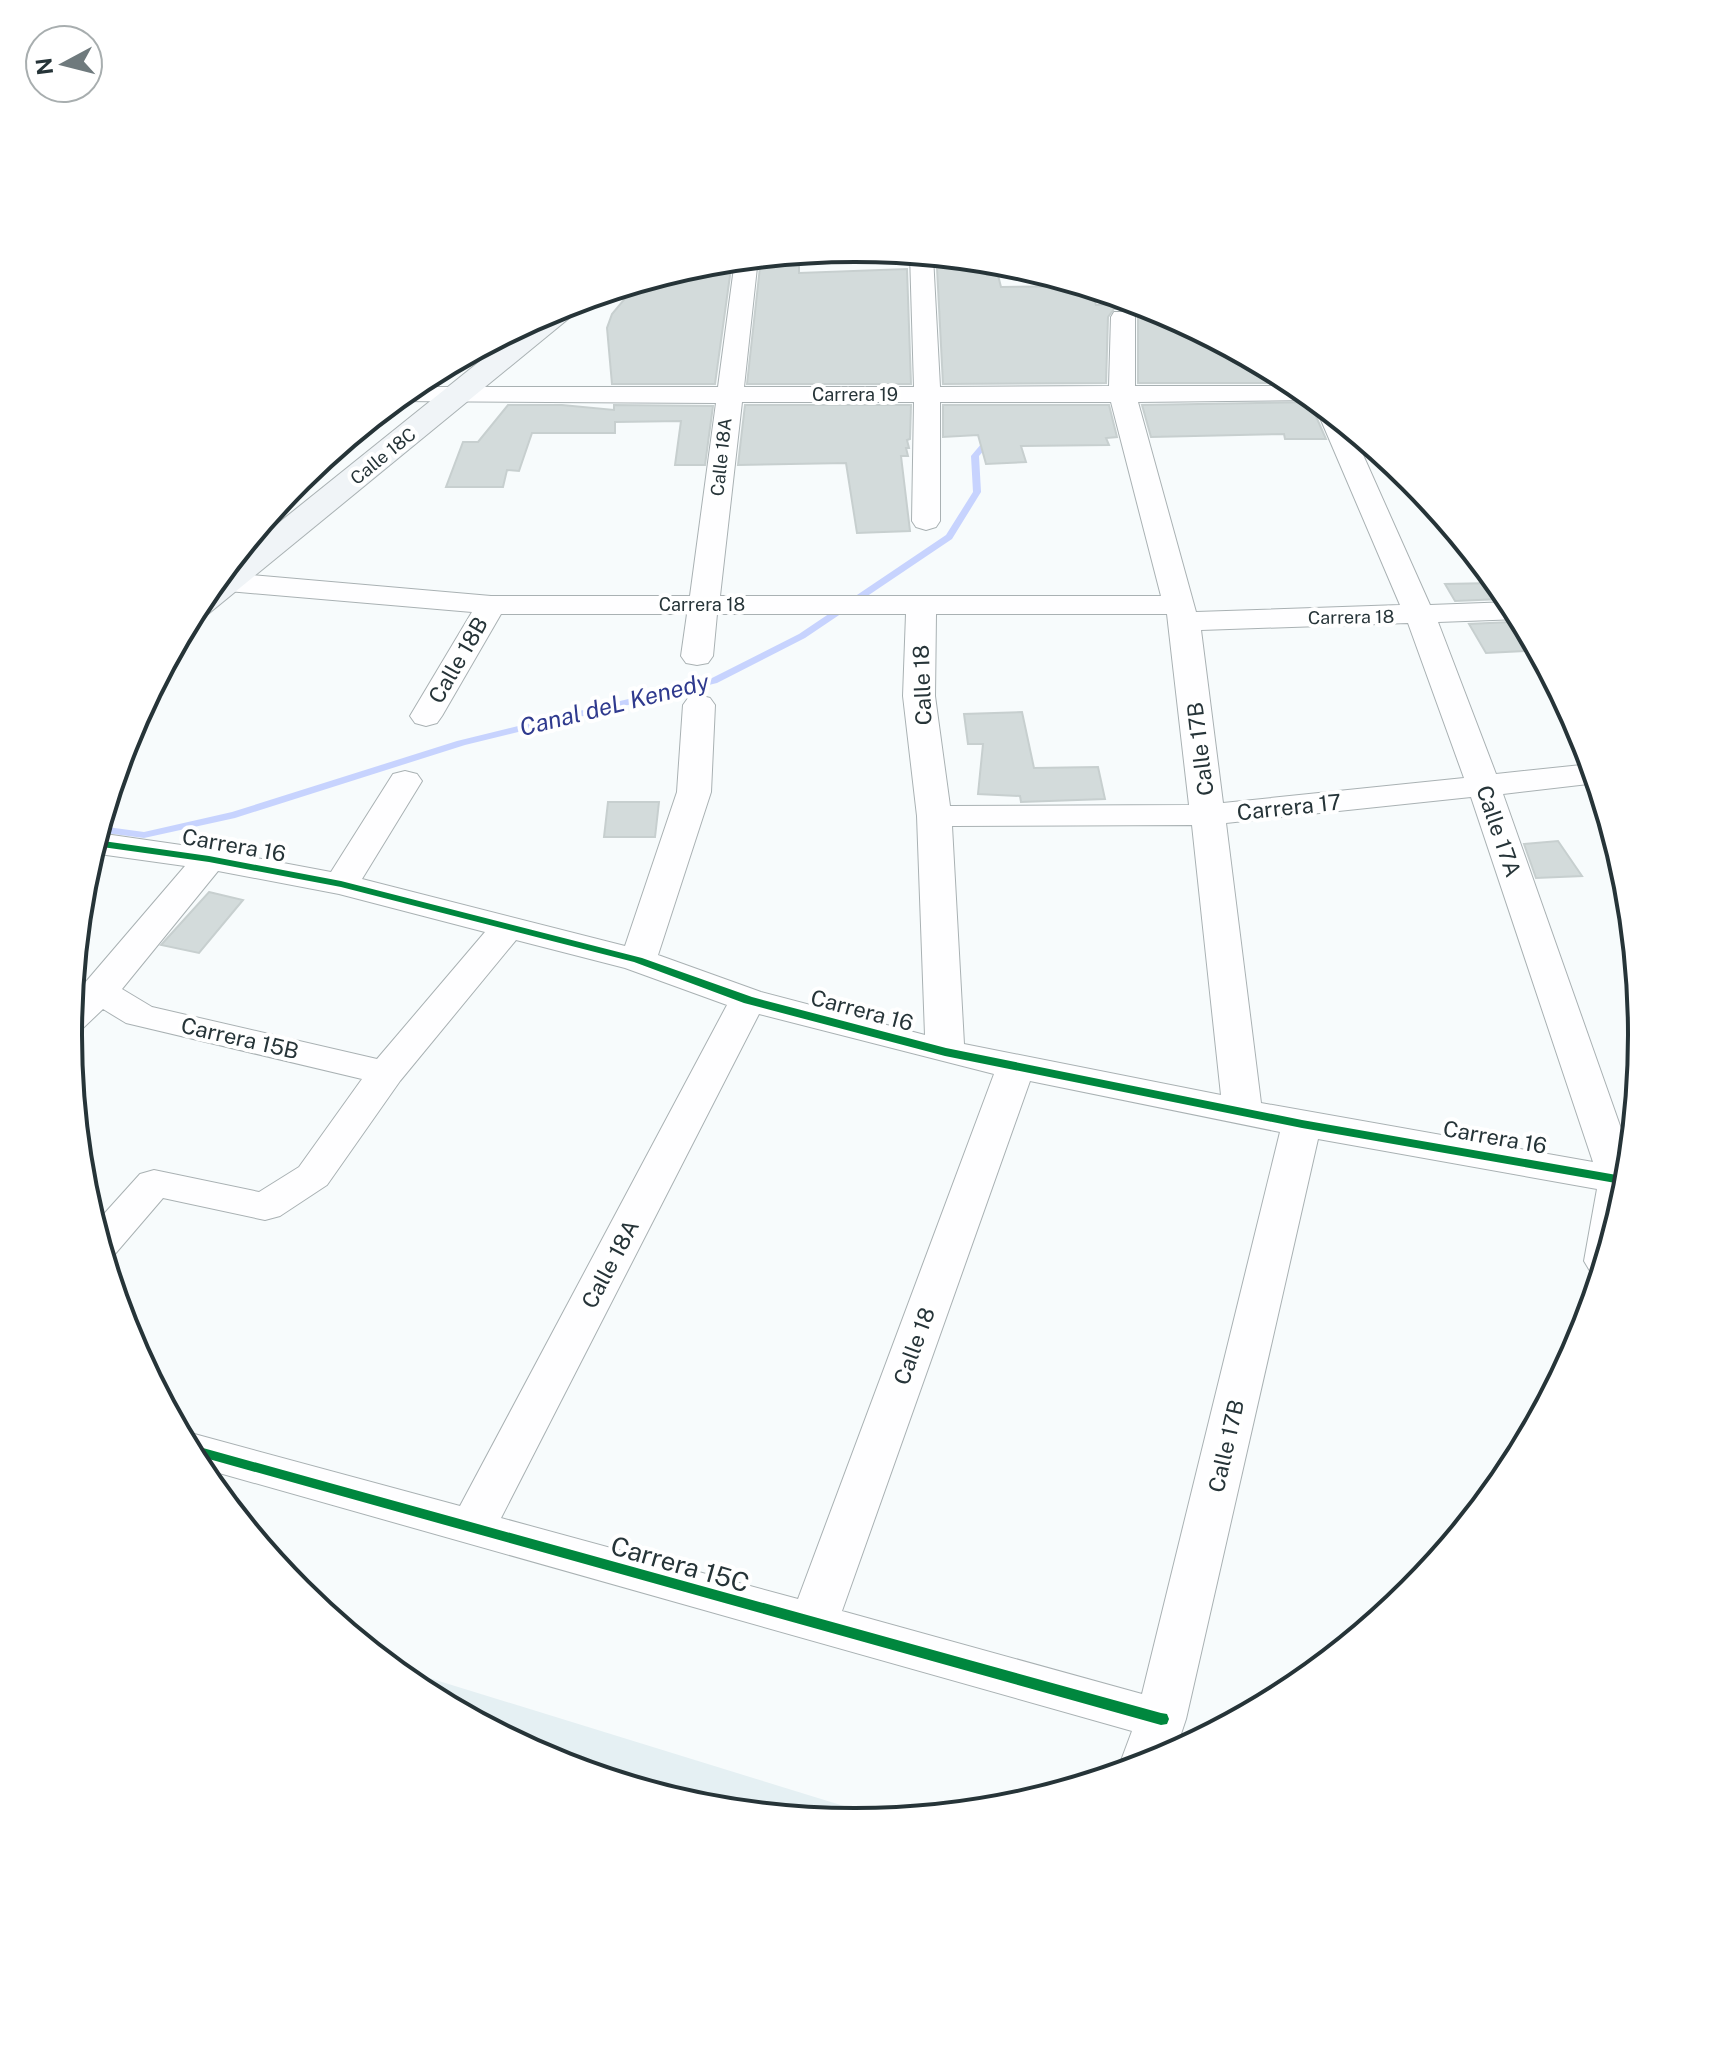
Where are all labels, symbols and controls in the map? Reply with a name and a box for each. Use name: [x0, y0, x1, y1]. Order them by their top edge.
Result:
north arrow: [24, 24, 104, 104]
text: N: [30, 56, 58, 77]
street label: Carrera 19: [812, 384, 898, 405]
street label: Calle 18A: [706, 417, 736, 497]
street label: Calle 18C: [346, 423, 420, 489]
street label: Carrera 18: [659, 594, 745, 615]
street label: Carrera 18: [1308, 606, 1394, 628]
street label: Calle 18B: [423, 612, 493, 708]
street label: Calle 18: [908, 644, 936, 726]
water label: Canal deL Kenedy: [517, 667, 712, 741]
street label: Calle 17B: [1181, 701, 1219, 797]
street label: Calle 17A: [1471, 782, 1527, 880]
street label: Carrera 17: [1236, 789, 1342, 825]
street label: Carrera 16: [180, 823, 288, 867]
street label: Carrera 16: [808, 984, 916, 1036]
street label: Carrera 15B: [179, 1012, 301, 1064]
street label: Carrera 16: [1441, 1115, 1549, 1159]
street label: Calle 18A: [576, 1215, 644, 1313]
street label: Calle 18: [888, 1304, 940, 1388]
street label: Calle 17B: [1203, 1397, 1249, 1495]
street label: Carrera 15C: [607, 1529, 753, 1599]

